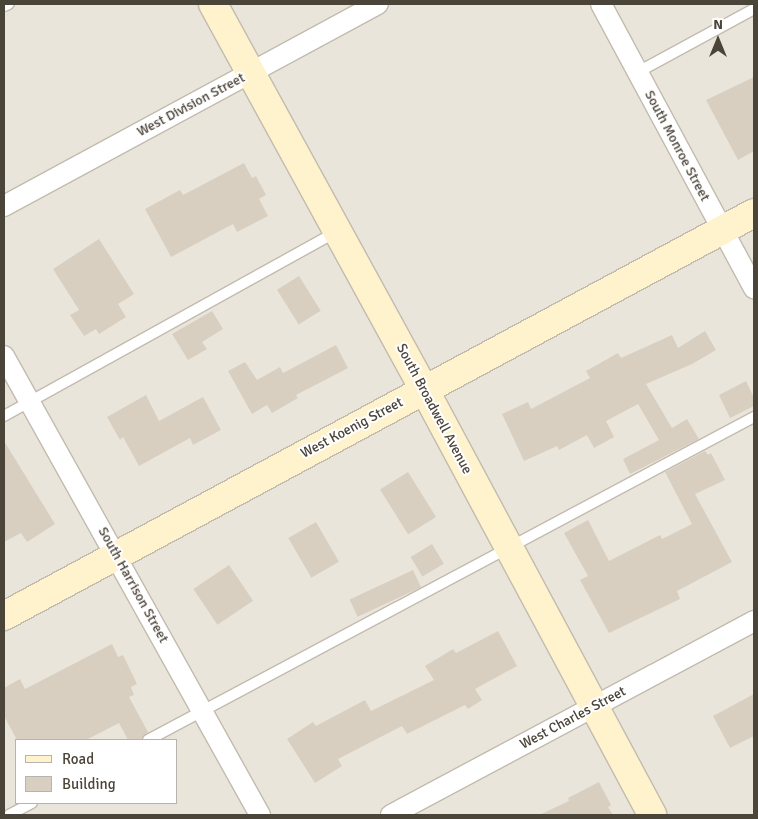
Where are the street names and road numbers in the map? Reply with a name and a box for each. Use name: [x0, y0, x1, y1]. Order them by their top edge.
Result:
street label: West Division Street: [134, 70, 248, 140]
street label: South Monroe Street: [641, 88, 713, 204]
street label: South Broadwell Avenue: [393, 341, 475, 477]
street label: West Koenig Street: [298, 394, 406, 462]
street label: South Harrison Street: [94, 524, 172, 646]
street label: West Charles Street: [517, 683, 629, 753]

